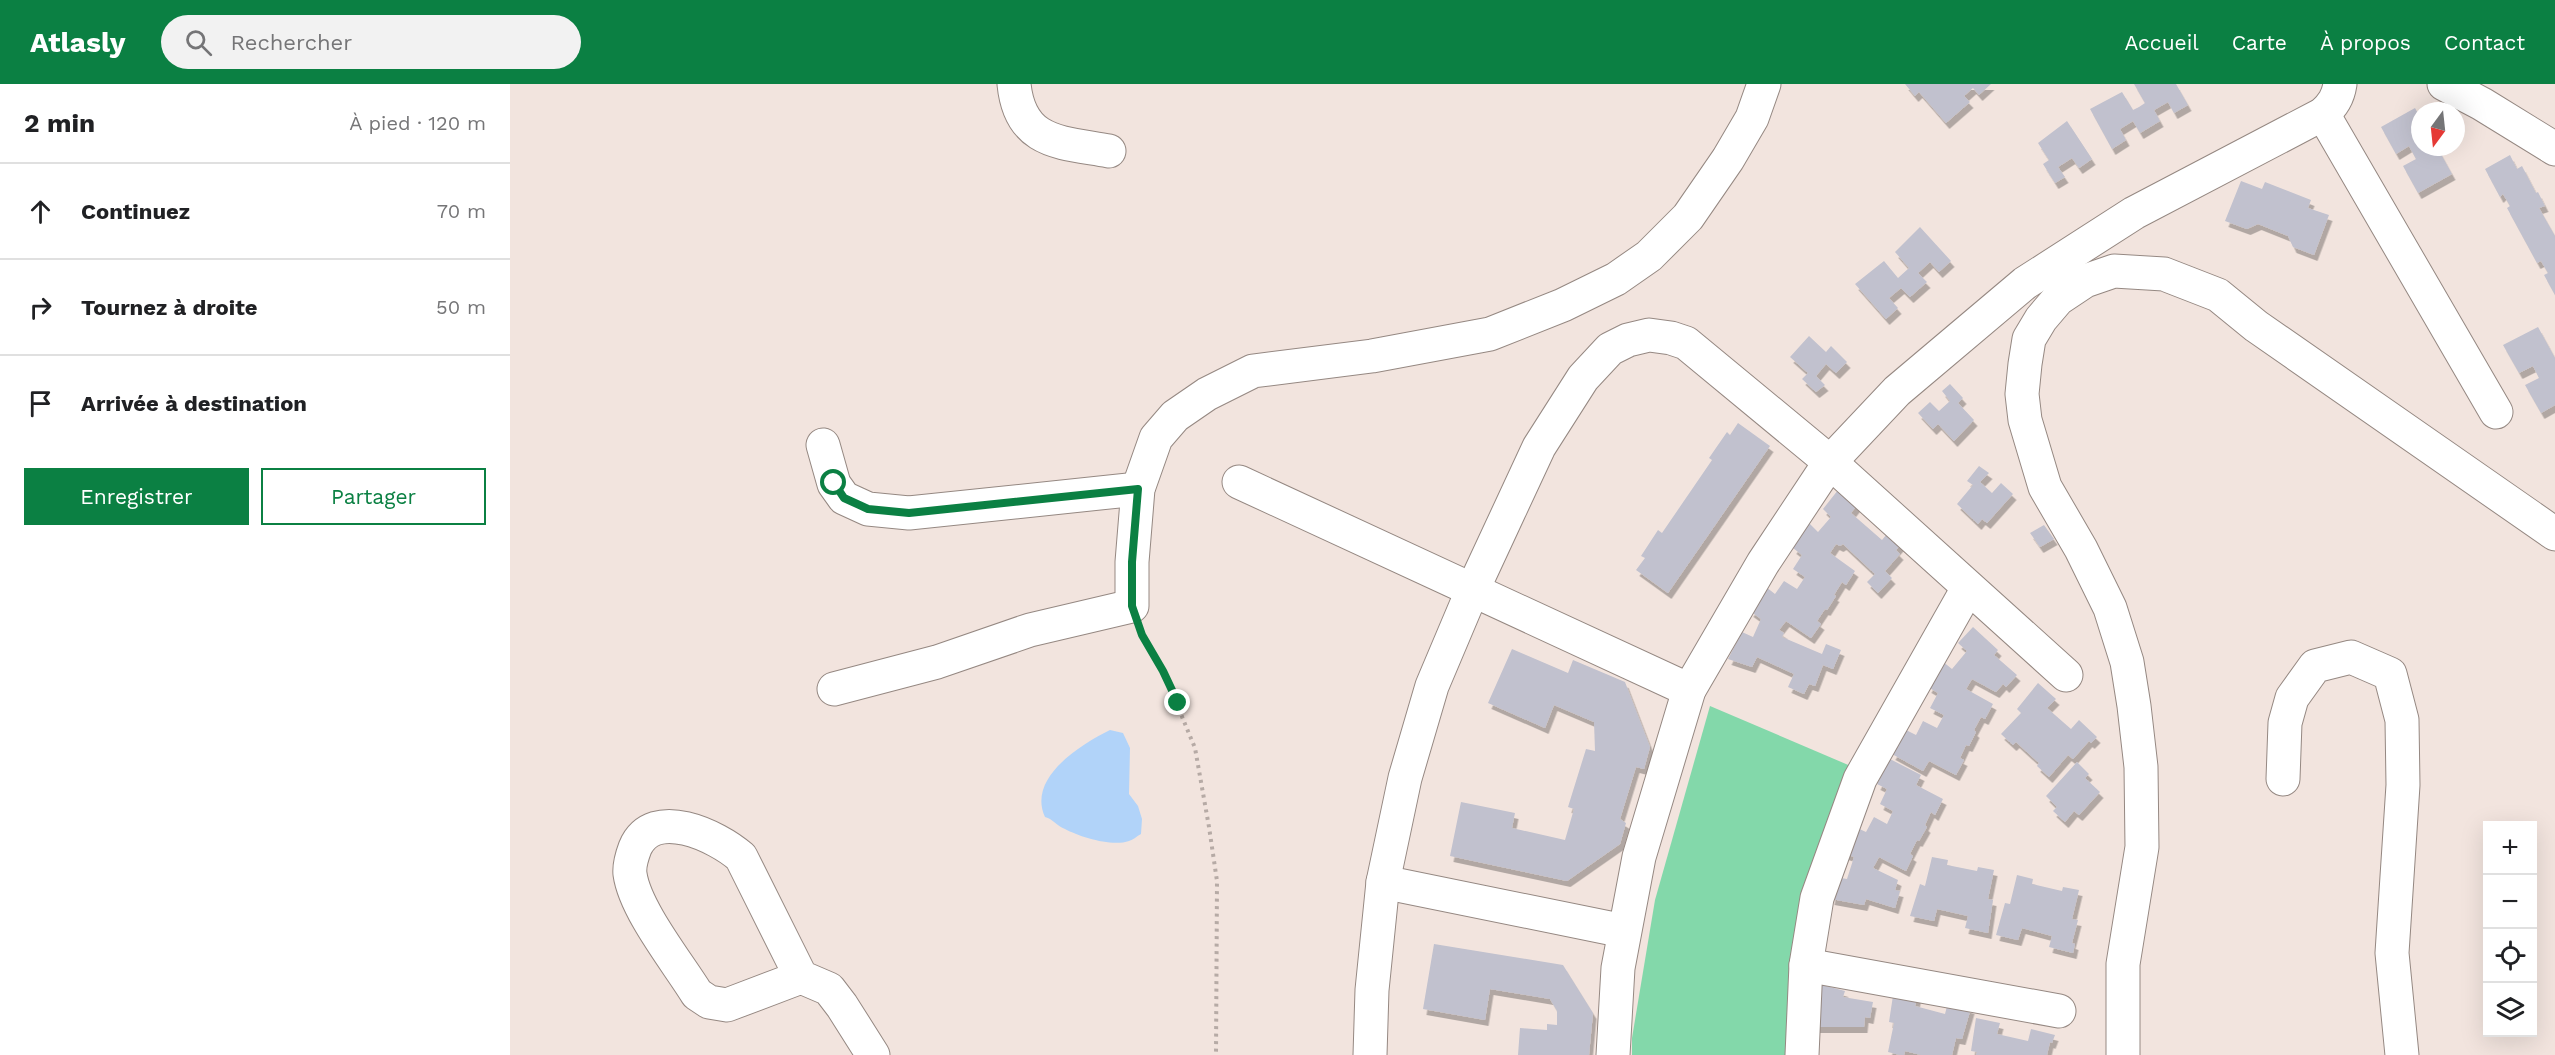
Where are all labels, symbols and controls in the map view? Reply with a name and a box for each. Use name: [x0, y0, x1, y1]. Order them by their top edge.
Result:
search box: [161, 15, 581, 69]
text: Atlasly: [30, 26, 125, 59]
icon: search: [182, 26, 215, 59]
text: Rechercher: [230, 30, 352, 55]
text: Accueil: [2124, 30, 2199, 55]
text: Carte: [2232, 30, 2287, 55]
text: À propos: [2320, 30, 2411, 55]
text: Contact: [2444, 30, 2525, 55]
north arrow: [2411, 102, 2465, 156]
text: 2 min: [24, 108, 95, 138]
text: À pied · 120 m: [349, 111, 486, 135]
icon: ahead: [24, 195, 57, 228]
text: Continuez: [81, 199, 190, 224]
text: 70 m: [437, 199, 486, 223]
icon: right: [24, 291, 57, 324]
text: Tournez à droite: [81, 295, 258, 320]
text: 50 m: [436, 295, 486, 319]
icon: arrive: [24, 387, 57, 420]
text: Arrivée à destination: [81, 391, 307, 416]
button: Enregistrer: [24, 468, 249, 525]
button: Partager: [261, 468, 486, 525]
route start: [820, 469, 846, 495]
route end: [1164, 689, 1190, 715]
map controls: [2483, 821, 2537, 1037]
button: +: [2483, 821, 2537, 875]
button: −: [2483, 875, 2537, 929]
button: locate: [2483, 929, 2537, 983]
button: layers: [2483, 983, 2537, 1037]

